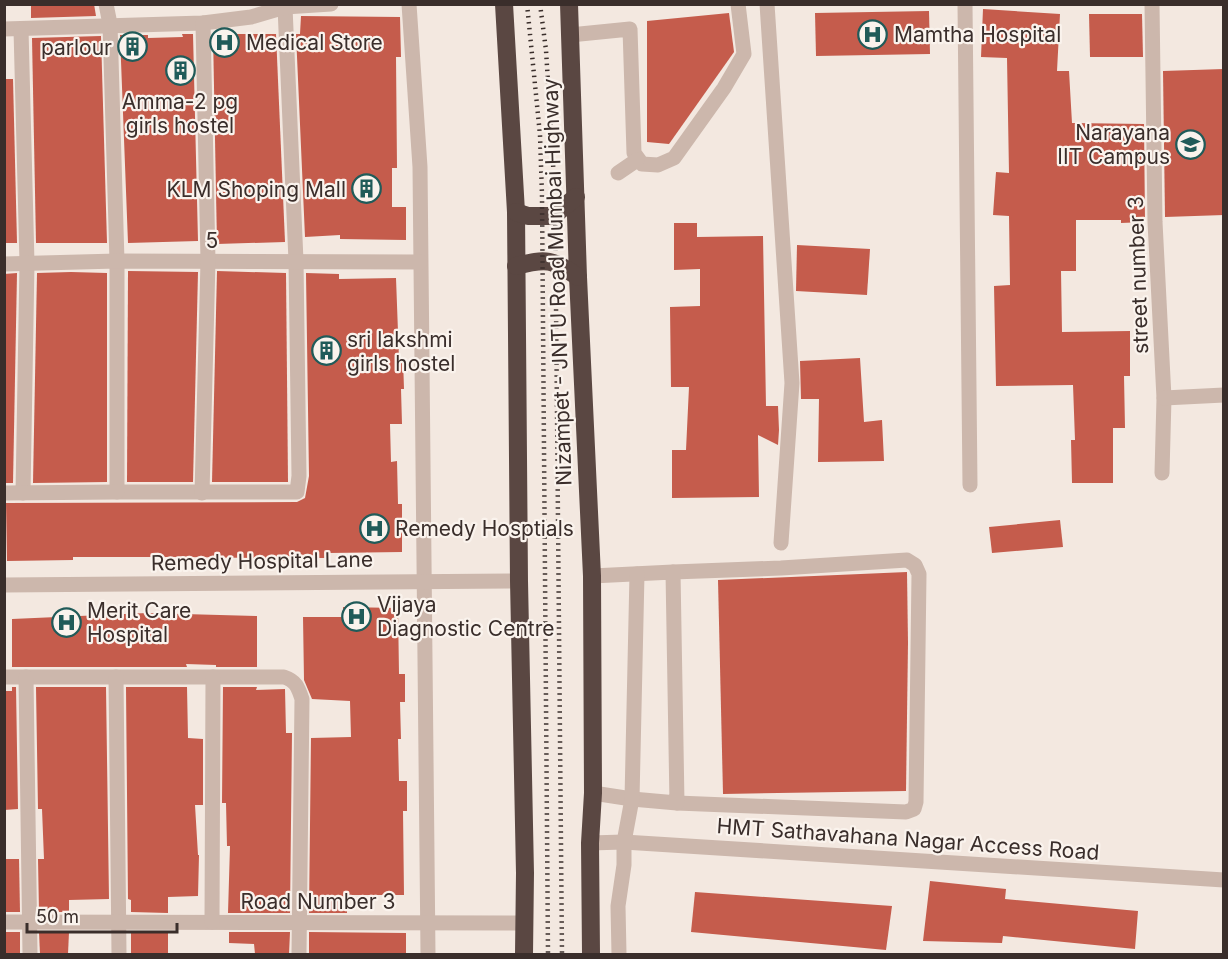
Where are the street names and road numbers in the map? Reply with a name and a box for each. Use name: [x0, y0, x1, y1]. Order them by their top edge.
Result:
street label: Nizampet - JNTU Road Mumbai Highway: [537, 78, 577, 486]
street label: street number 3: [1123, 196, 1153, 354]
street label: 5: [206, 228, 218, 253]
street label: Remedy Hospital Lane: [151, 547, 373, 575]
street label: HMT Sathavahana Nagar Access Road: [716, 813, 1100, 865]
street label: Road Number 3: [240, 889, 396, 914]

